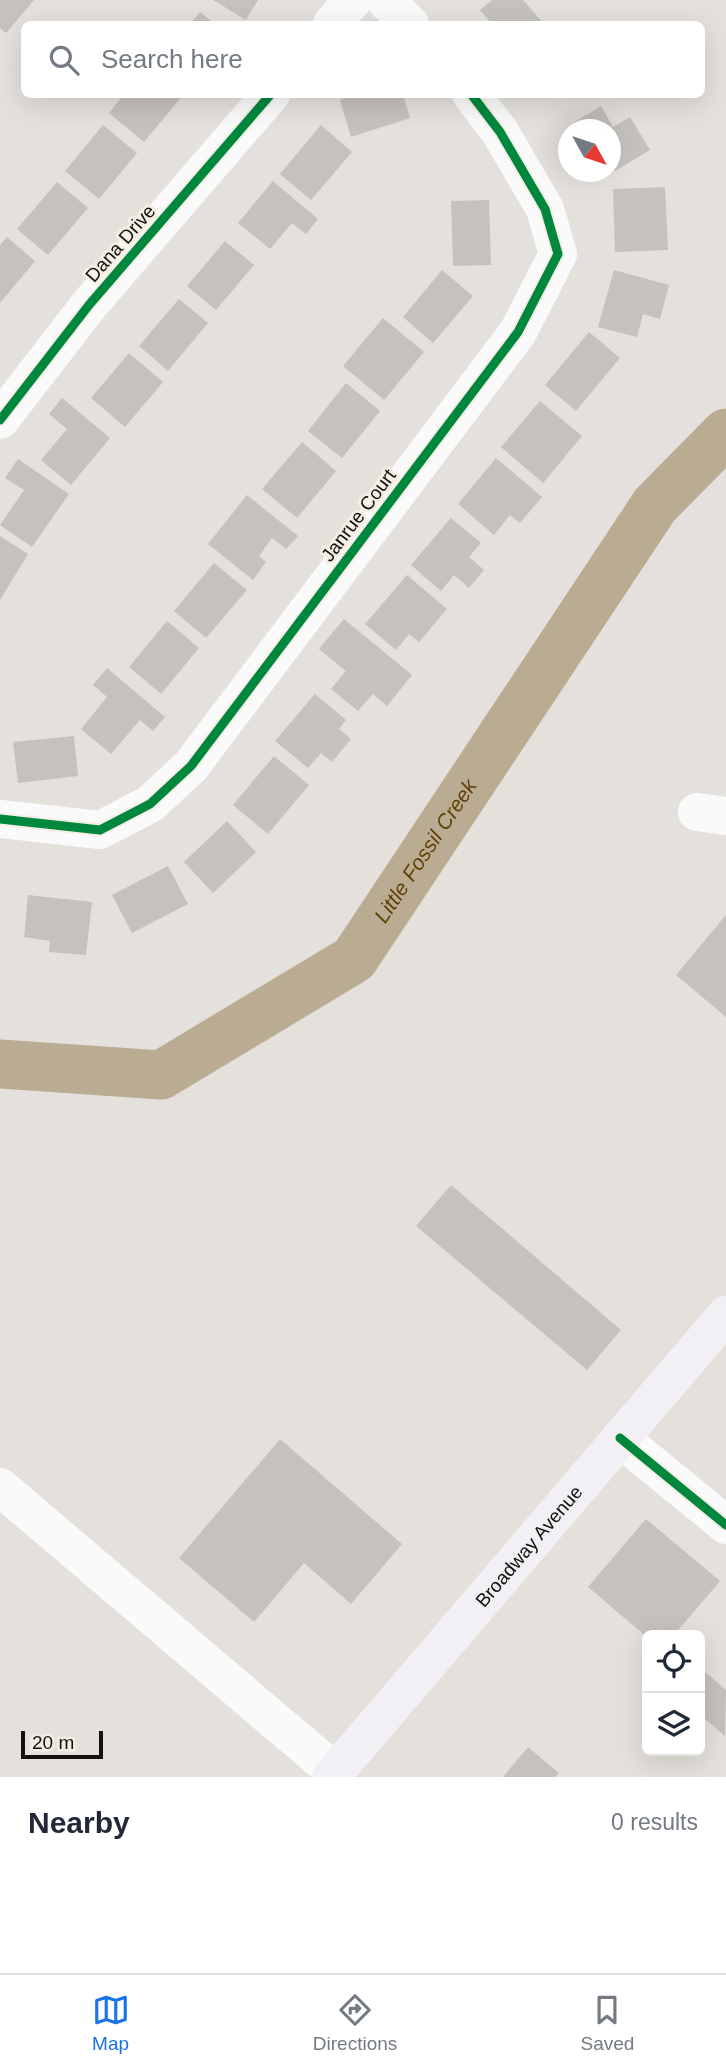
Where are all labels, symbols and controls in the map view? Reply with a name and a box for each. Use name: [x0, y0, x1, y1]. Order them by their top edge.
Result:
search box: [21, 21, 705, 98]
icon: search: [45, 41, 83, 79]
text: Search here: [101, 44, 243, 74]
north arrow: [558, 119, 621, 182]
street label: Dana Drive: [81, 201, 159, 286]
street label: Janrue Court: [317, 465, 400, 565]
water label: Little Fossil Creek: [369, 774, 482, 927]
street label: Broadway Avenue: [471, 1481, 587, 1611]
map controls: [642, 1630, 705, 1756]
button: locate: [642, 1630, 705, 1693]
button: layers: [642, 1693, 705, 1756]
scale bar: [21, 1728, 103, 1760]
text: 20 m: [32, 1732, 74, 1753]
text: Nearby: [28, 1806, 130, 1839]
text: 0 results: [611, 1809, 698, 1835]
tab: Map: [92, 1991, 130, 2055]
tab: Directions: [313, 1991, 397, 2055]
tab: Saved: [580, 1991, 634, 2055]

